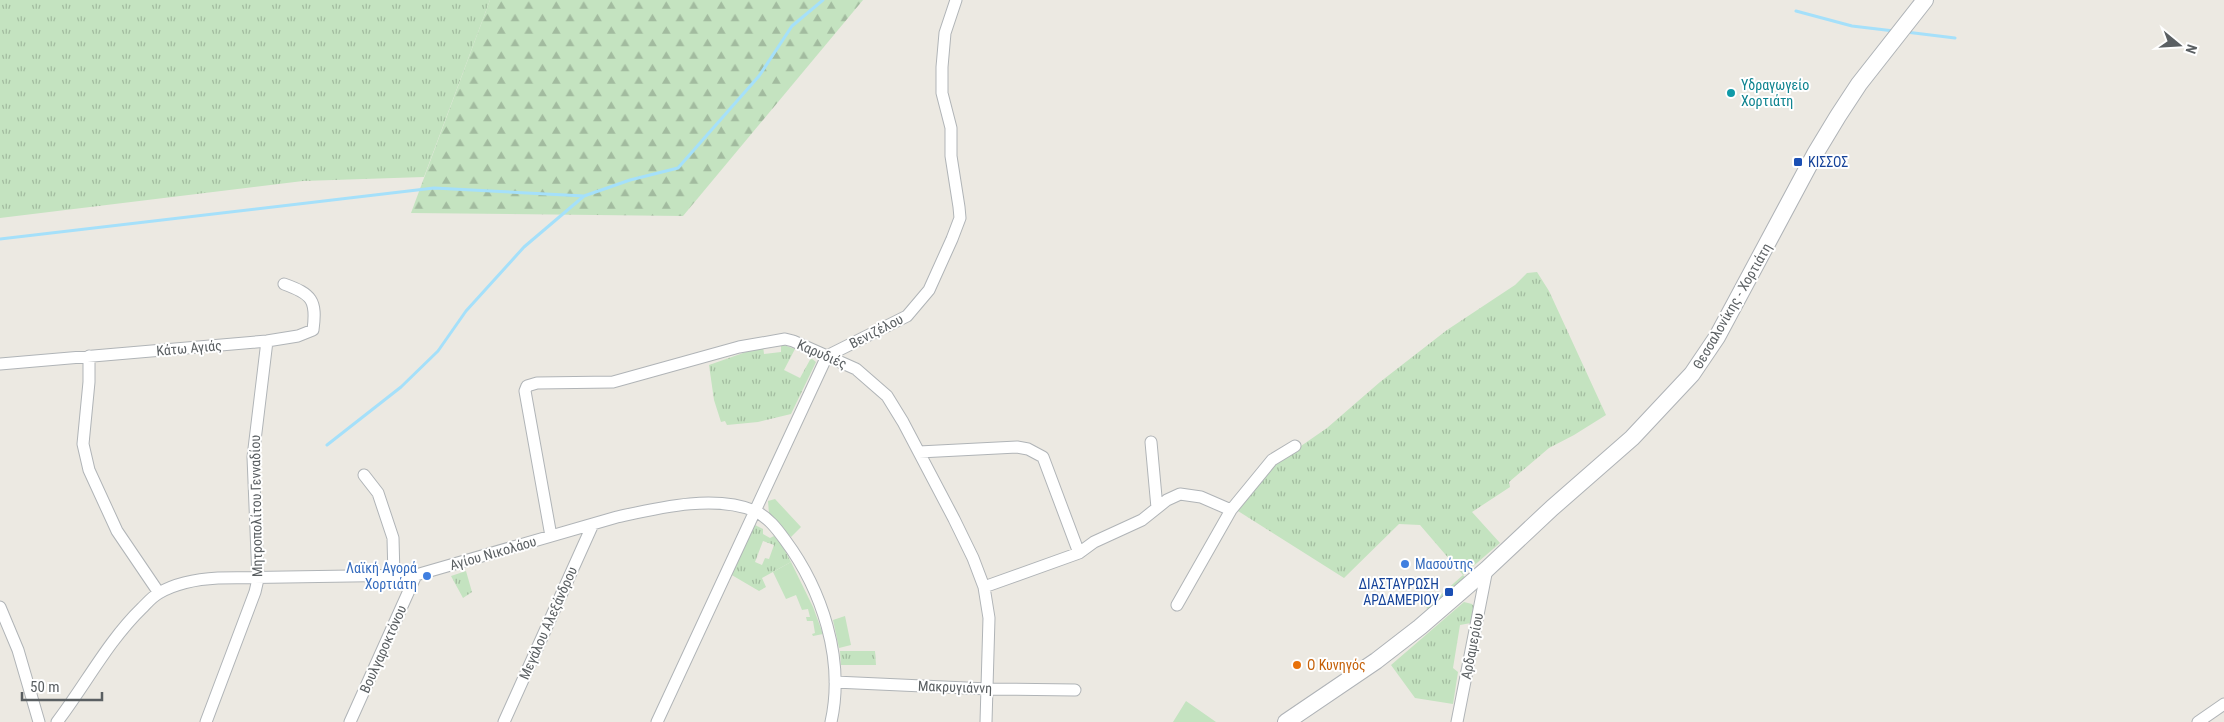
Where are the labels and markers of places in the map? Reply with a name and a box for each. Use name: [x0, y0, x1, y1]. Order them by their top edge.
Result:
place label: Υδραγωγείο Χορτιάτη: [1741, 77, 1809, 109]
marker: Υδραγωγείο Χορτιάτη: [1725, 87, 1737, 99]
place label: ΚΙΣΣΟΣ: [1808, 154, 1848, 170]
marker: ΚΙΣΣΟΣ: [1792, 156, 1804, 168]
place label: Μασούτης: [1415, 556, 1473, 572]
marker: Μασούτης: [1399, 558, 1411, 570]
place label: Λαϊκή Αγορά Χορτιάτη: [346, 560, 417, 592]
marker: Λαϊκή Αγορά Χορτιάτη: [421, 570, 433, 582]
place label: ΔΙΑΣΤΑΥΡΩΣΗ ΑΡΔΑΜΕΡΙΟΥ: [1359, 576, 1440, 608]
marker: ΔΙΑΣΤΑΥΡΩΣΗ ΑΡΔΑΜΕΡΙΟΥ: [1443, 586, 1455, 598]
place label: Ο Κυνηγός: [1307, 657, 1366, 673]
marker: Ο Κυνηγός: [1291, 659, 1303, 671]

